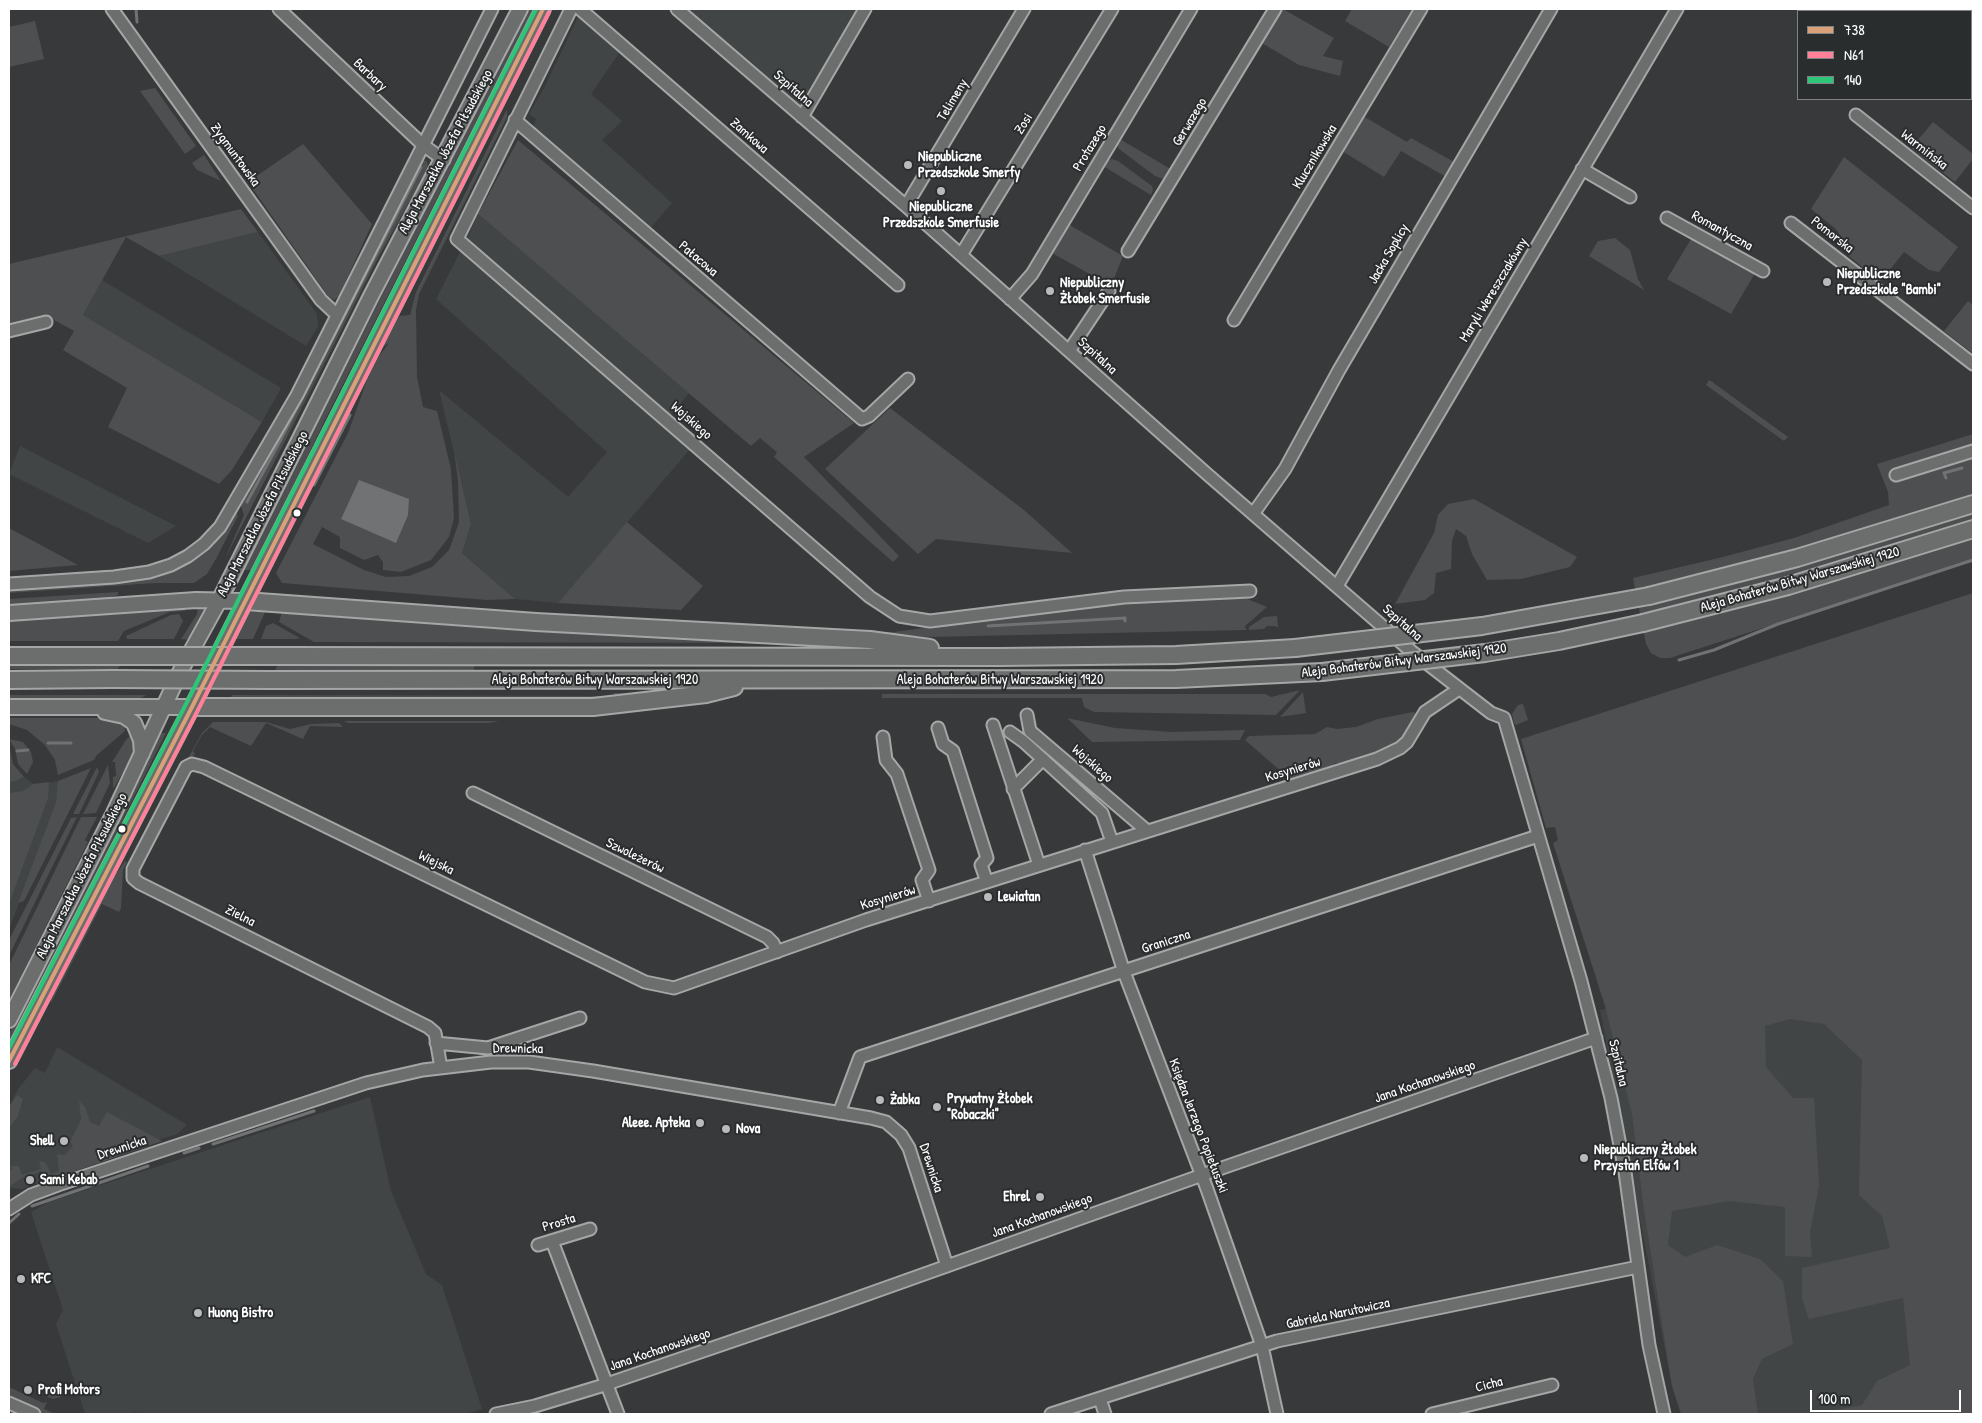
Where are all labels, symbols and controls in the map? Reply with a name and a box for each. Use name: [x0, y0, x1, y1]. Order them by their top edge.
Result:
legend: [1797, 10, 1972, 100]
text: 738: [1844, 19, 1865, 40]
text: N61: [1844, 44, 1863, 65]
street label: Barbary: [349, 55, 391, 95]
street label: Aleja Marszałka Józefa Piłsudskiego: [395, 67, 497, 237]
street label: Szpitalna: [770, 67, 816, 111]
text: 140: [1844, 69, 1862, 90]
street label: Telimeny: [934, 76, 972, 124]
street label: Gerwazego: [1169, 95, 1211, 149]
street label: Zosi: [1011, 111, 1037, 137]
street label: Zamkowa: [726, 115, 772, 157]
street label: Zygmuntowska: [206, 120, 264, 190]
street label: Protazego: [1070, 122, 1110, 174]
street label: Klucznikowska: [1289, 122, 1341, 192]
street label: Warmińska: [1897, 126, 1951, 174]
place label: Niepubliczne Przedszkole Smerfy: [918, 149, 1020, 182]
marker: Niepubliczne Przedszkole Smerfy: [902, 159, 914, 171]
marker: Niepubliczne Przedszkole Smerfusie: [935, 185, 947, 197]
place label: Niepubliczne Przedszkole Smerfusie: [883, 199, 999, 232]
street label: Romantyczna: [1688, 207, 1756, 255]
street label: Pomorska: [1807, 213, 1857, 257]
street label: Jacka Soplicy: [1365, 221, 1413, 287]
street label: Maryli Wereszczakówny: [1456, 235, 1532, 345]
street label: Pałacowa: [675, 238, 721, 280]
place label: Niepubliczne Przedszkole "Bambi": [1837, 266, 1941, 298]
place label: Niepubliczny Żłobek Smerfusie: [1060, 275, 1150, 308]
marker: Niepubliczne Przedszkole "Bambi": [1821, 276, 1833, 288]
marker: Niepubliczny Żłobek Smerfusie: [1044, 285, 1056, 297]
street label: Szpitalna: [1074, 334, 1120, 378]
street label: Wojskiego: [667, 398, 715, 444]
street label: Aleja Marszałka Józefa Piłsudskiego: [214, 428, 312, 600]
unlabelled marker: [292, 508, 302, 518]
street label: Aleja Bohaterów Bitwy Warszawskiej 1920: [1699, 543, 1901, 617]
street label: Szpitalna: [1379, 601, 1425, 645]
street label: Aleja Bohaterów Bitwy Warszawskiej 1920: [1301, 640, 1507, 682]
street label: Aleja Bohaterów Bitwy Warszawskiej 1920: [492, 672, 698, 688]
street label: Aleja Bohaterów Bitwy Warszawskiej 1920: [897, 672, 1103, 688]
street label: Wojskiego: [1068, 741, 1116, 787]
street label: Kosynierów: [1263, 754, 1323, 786]
street label: Aleja Marszałka Józefa Piłsudskiego: [33, 790, 131, 962]
unlabelled marker: [117, 824, 127, 834]
street label: Szwoleżerów: [603, 835, 667, 877]
street label: Wiejska: [416, 847, 456, 879]
street label: Kosynierów: [858, 882, 918, 914]
place label: Lewiatan: [998, 889, 1041, 905]
marker: Lewiatan: [982, 891, 994, 903]
street label: Zielna: [222, 901, 258, 931]
street label: Graniczna: [1139, 926, 1193, 958]
street label: Szpitalna: [1604, 1038, 1632, 1088]
street label: Drewnicka: [493, 1040, 543, 1058]
street label: Księdza Jerzego Popiełuszki: [1165, 1056, 1231, 1196]
street label: Jana Kochanowskiego: [1372, 1057, 1478, 1107]
place label: Prywatny Żłobek "Robaczki": [947, 1091, 1033, 1124]
place label: Żabka: [890, 1092, 920, 1108]
marker: Żabka: [874, 1094, 886, 1106]
marker: Prywatny Żłobek "Robaczki": [931, 1101, 943, 1113]
place label: Aleee. Apteka: [622, 1115, 690, 1131]
marker: Aleee. Apteka: [694, 1117, 706, 1129]
place label: Nova: [736, 1121, 760, 1137]
marker: Nova: [720, 1123, 732, 1135]
street label: Drewnicka: [95, 1132, 149, 1164]
place label: Shell: [30, 1133, 54, 1149]
marker: Shell: [58, 1135, 70, 1147]
street label: Drewnicka: [915, 1141, 947, 1195]
place label: Niepubliczny Żłobek Przystań Elfów 1: [1594, 1142, 1696, 1174]
marker: Niepubliczny Żłobek Przystań Elfów 1: [1578, 1152, 1590, 1164]
place label: Sami Kebab: [40, 1172, 98, 1188]
marker: Sami Kebab: [24, 1174, 36, 1186]
place label: Ehrel: [1003, 1189, 1030, 1205]
street label: Jana Kochanowskiego: [989, 1190, 1095, 1242]
marker: Ehrel: [1034, 1191, 1046, 1203]
street label: Prosta: [541, 1210, 577, 1236]
place label: KFC: [31, 1271, 51, 1287]
marker: KFC: [15, 1273, 27, 1285]
street label: Gabriela Narutowicza: [1285, 1295, 1391, 1333]
place label: Huong Bistro: [208, 1305, 273, 1321]
marker: Huong Bistro: [192, 1307, 204, 1319]
street label: Jana Kochanowskiego: [607, 1325, 713, 1375]
street label: Cicha: [1474, 1374, 1504, 1396]
scale bar: [1812, 1380, 1963, 1412]
place label: Profi Motors: [38, 1382, 100, 1398]
marker: Profi Motors: [22, 1384, 34, 1396]
text: 100 m: [1818, 1388, 1851, 1409]

